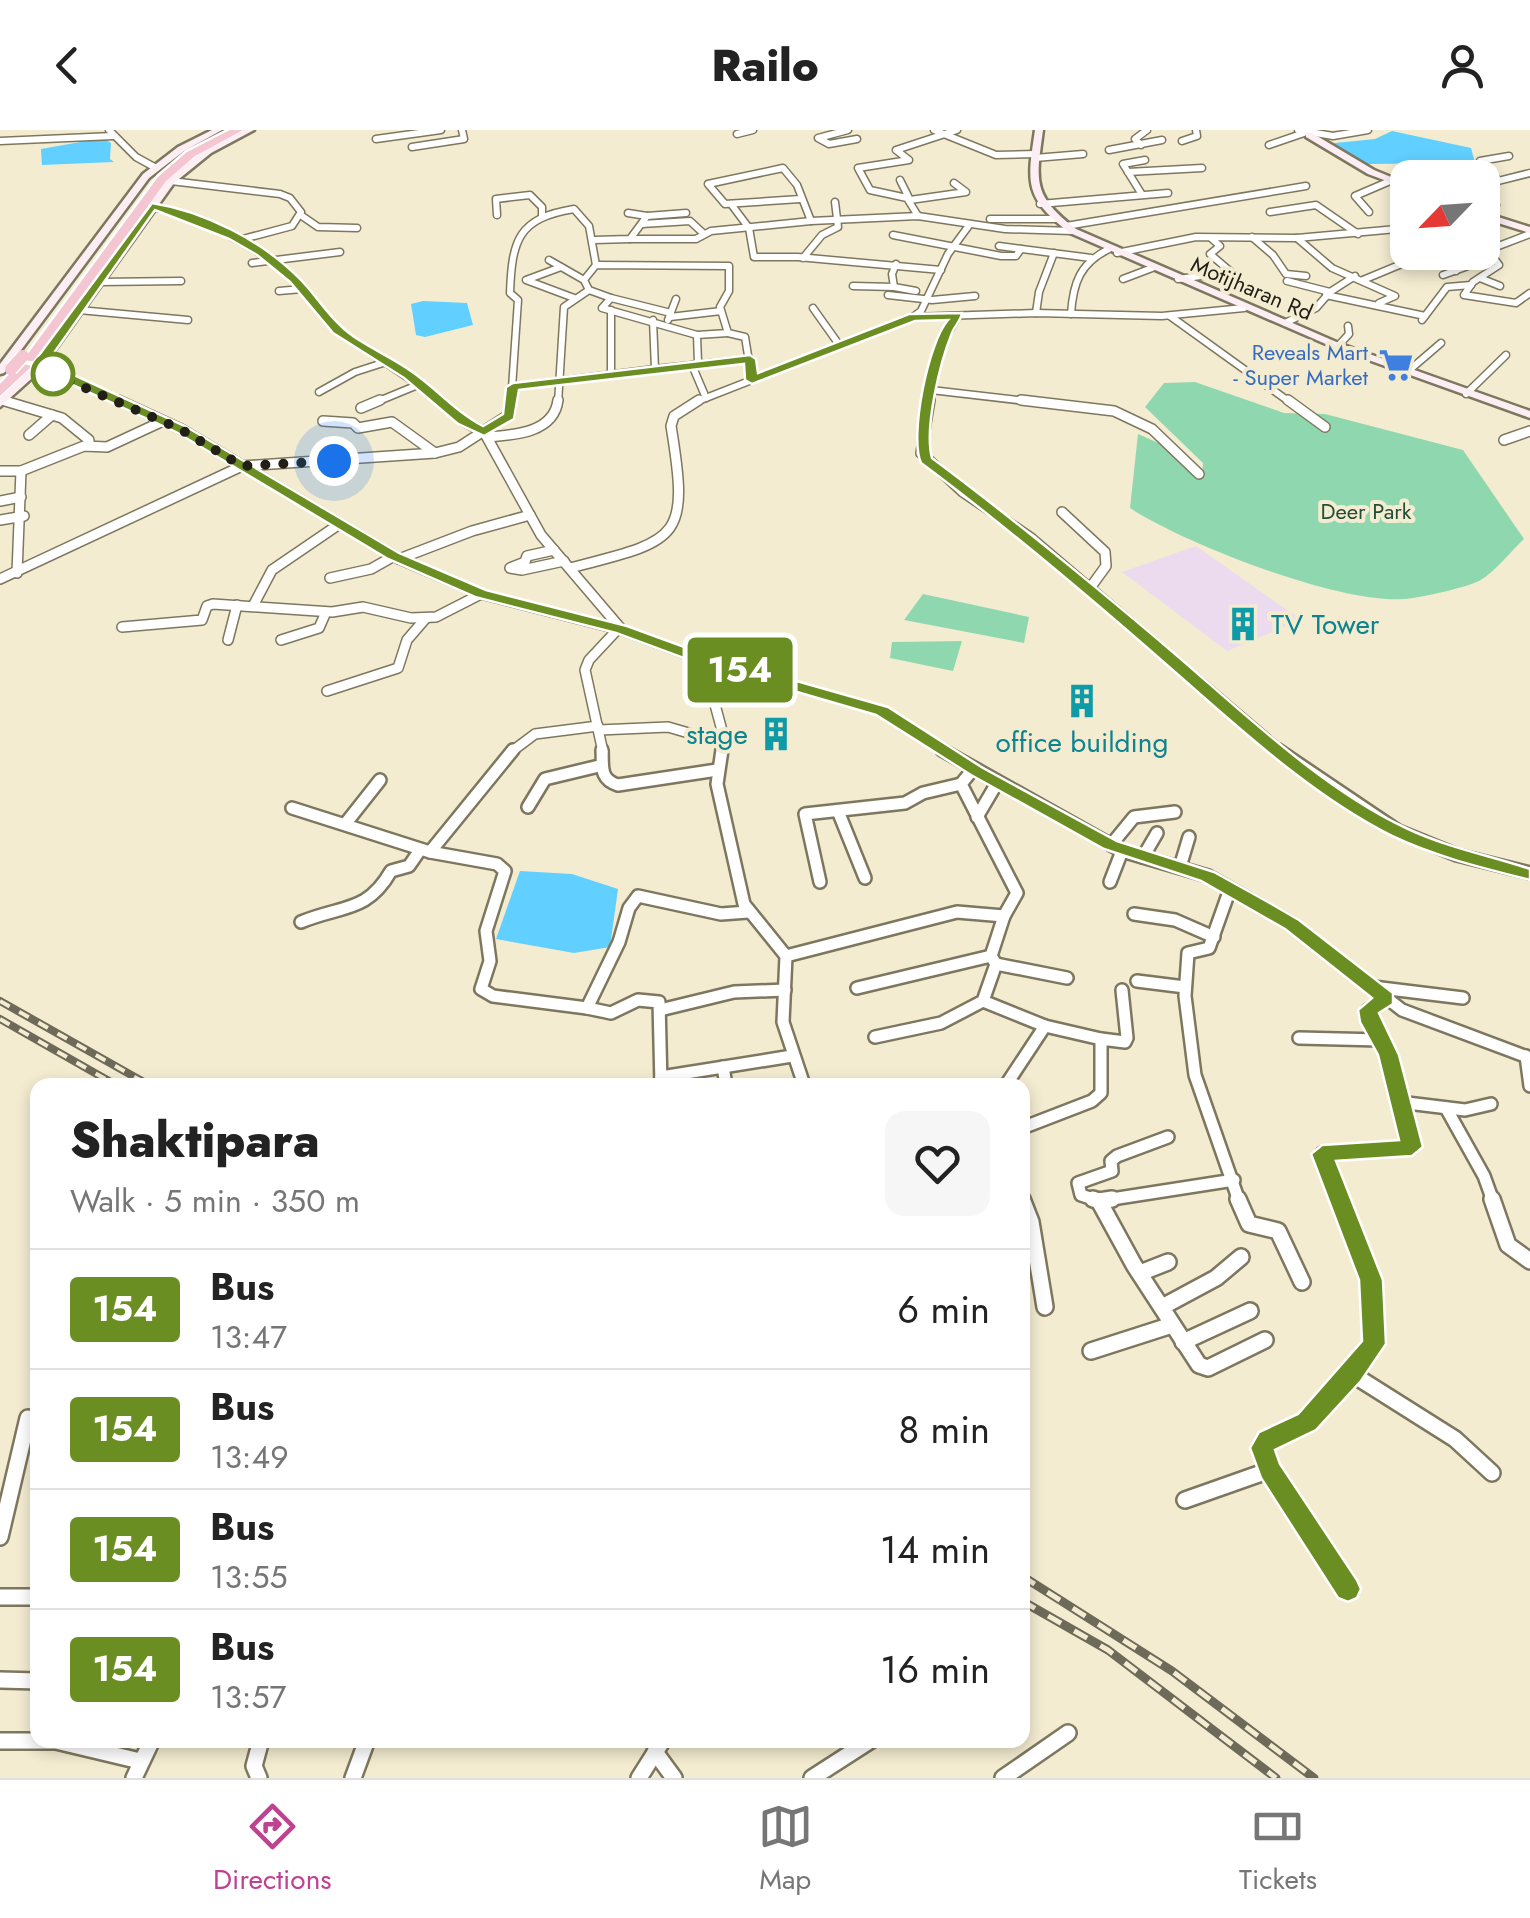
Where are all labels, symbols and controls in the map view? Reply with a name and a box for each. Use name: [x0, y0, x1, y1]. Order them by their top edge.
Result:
text: Railo: [711, 33, 819, 98]
icon: back: [40, 38, 95, 93]
icon: person: [1435, 38, 1490, 93]
north arrow: [1390, 160, 1500, 270]
map controls: [1390, 160, 1500, 270]
street label: Motijharan Rd: [1186, 248, 1318, 328]
place label: Reveals Mart - Super Market: [1233, 336, 1369, 393]
supermarket icon: Reveals Mart - Super Market: [1377, 346, 1415, 384]
unlabelled marker: [32, 353, 74, 395]
your location: [309, 436, 359, 486]
park label: Deer Park: [1321, 495, 1412, 527]
place label: TV Tower: [1271, 604, 1380, 645]
building icon: TV Tower: [1224, 605, 1262, 643]
line badge: 154: [682, 638, 798, 702]
text: 154: [708, 645, 772, 695]
building icon: office building: [1063, 682, 1101, 720]
place label: stage: [686, 714, 748, 755]
building icon: stage: [757, 715, 795, 753]
place label: office building: [995, 722, 1169, 763]
text: Shaktipara: [70, 1106, 320, 1175]
button: heart: [885, 1111, 990, 1216]
text: Walk · 5 min · 350 m: [70, 1178, 360, 1224]
text: Bus: [210, 1259, 274, 1314]
text: 6 min: [897, 1282, 990, 1337]
text: 154: [93, 1284, 157, 1334]
text: 13:47: [210, 1314, 287, 1360]
text: Bus: [210, 1379, 274, 1434]
text: 8 min: [898, 1402, 990, 1457]
text: 154: [93, 1404, 157, 1454]
text: 13:49: [210, 1434, 289, 1480]
text: Bus: [210, 1499, 274, 1554]
text: 14 min: [880, 1522, 990, 1577]
text: 154: [93, 1524, 157, 1574]
text: 13:55: [210, 1554, 288, 1600]
text: Bus: [210, 1619, 274, 1674]
text: 16 min: [880, 1642, 990, 1697]
text: 154: [93, 1644, 157, 1694]
text: 13:57: [210, 1674, 286, 1720]
tab: Directions: [213, 1799, 332, 1900]
tab: Map: [758, 1799, 813, 1900]
tab: Tickets: [1239, 1799, 1317, 1900]

